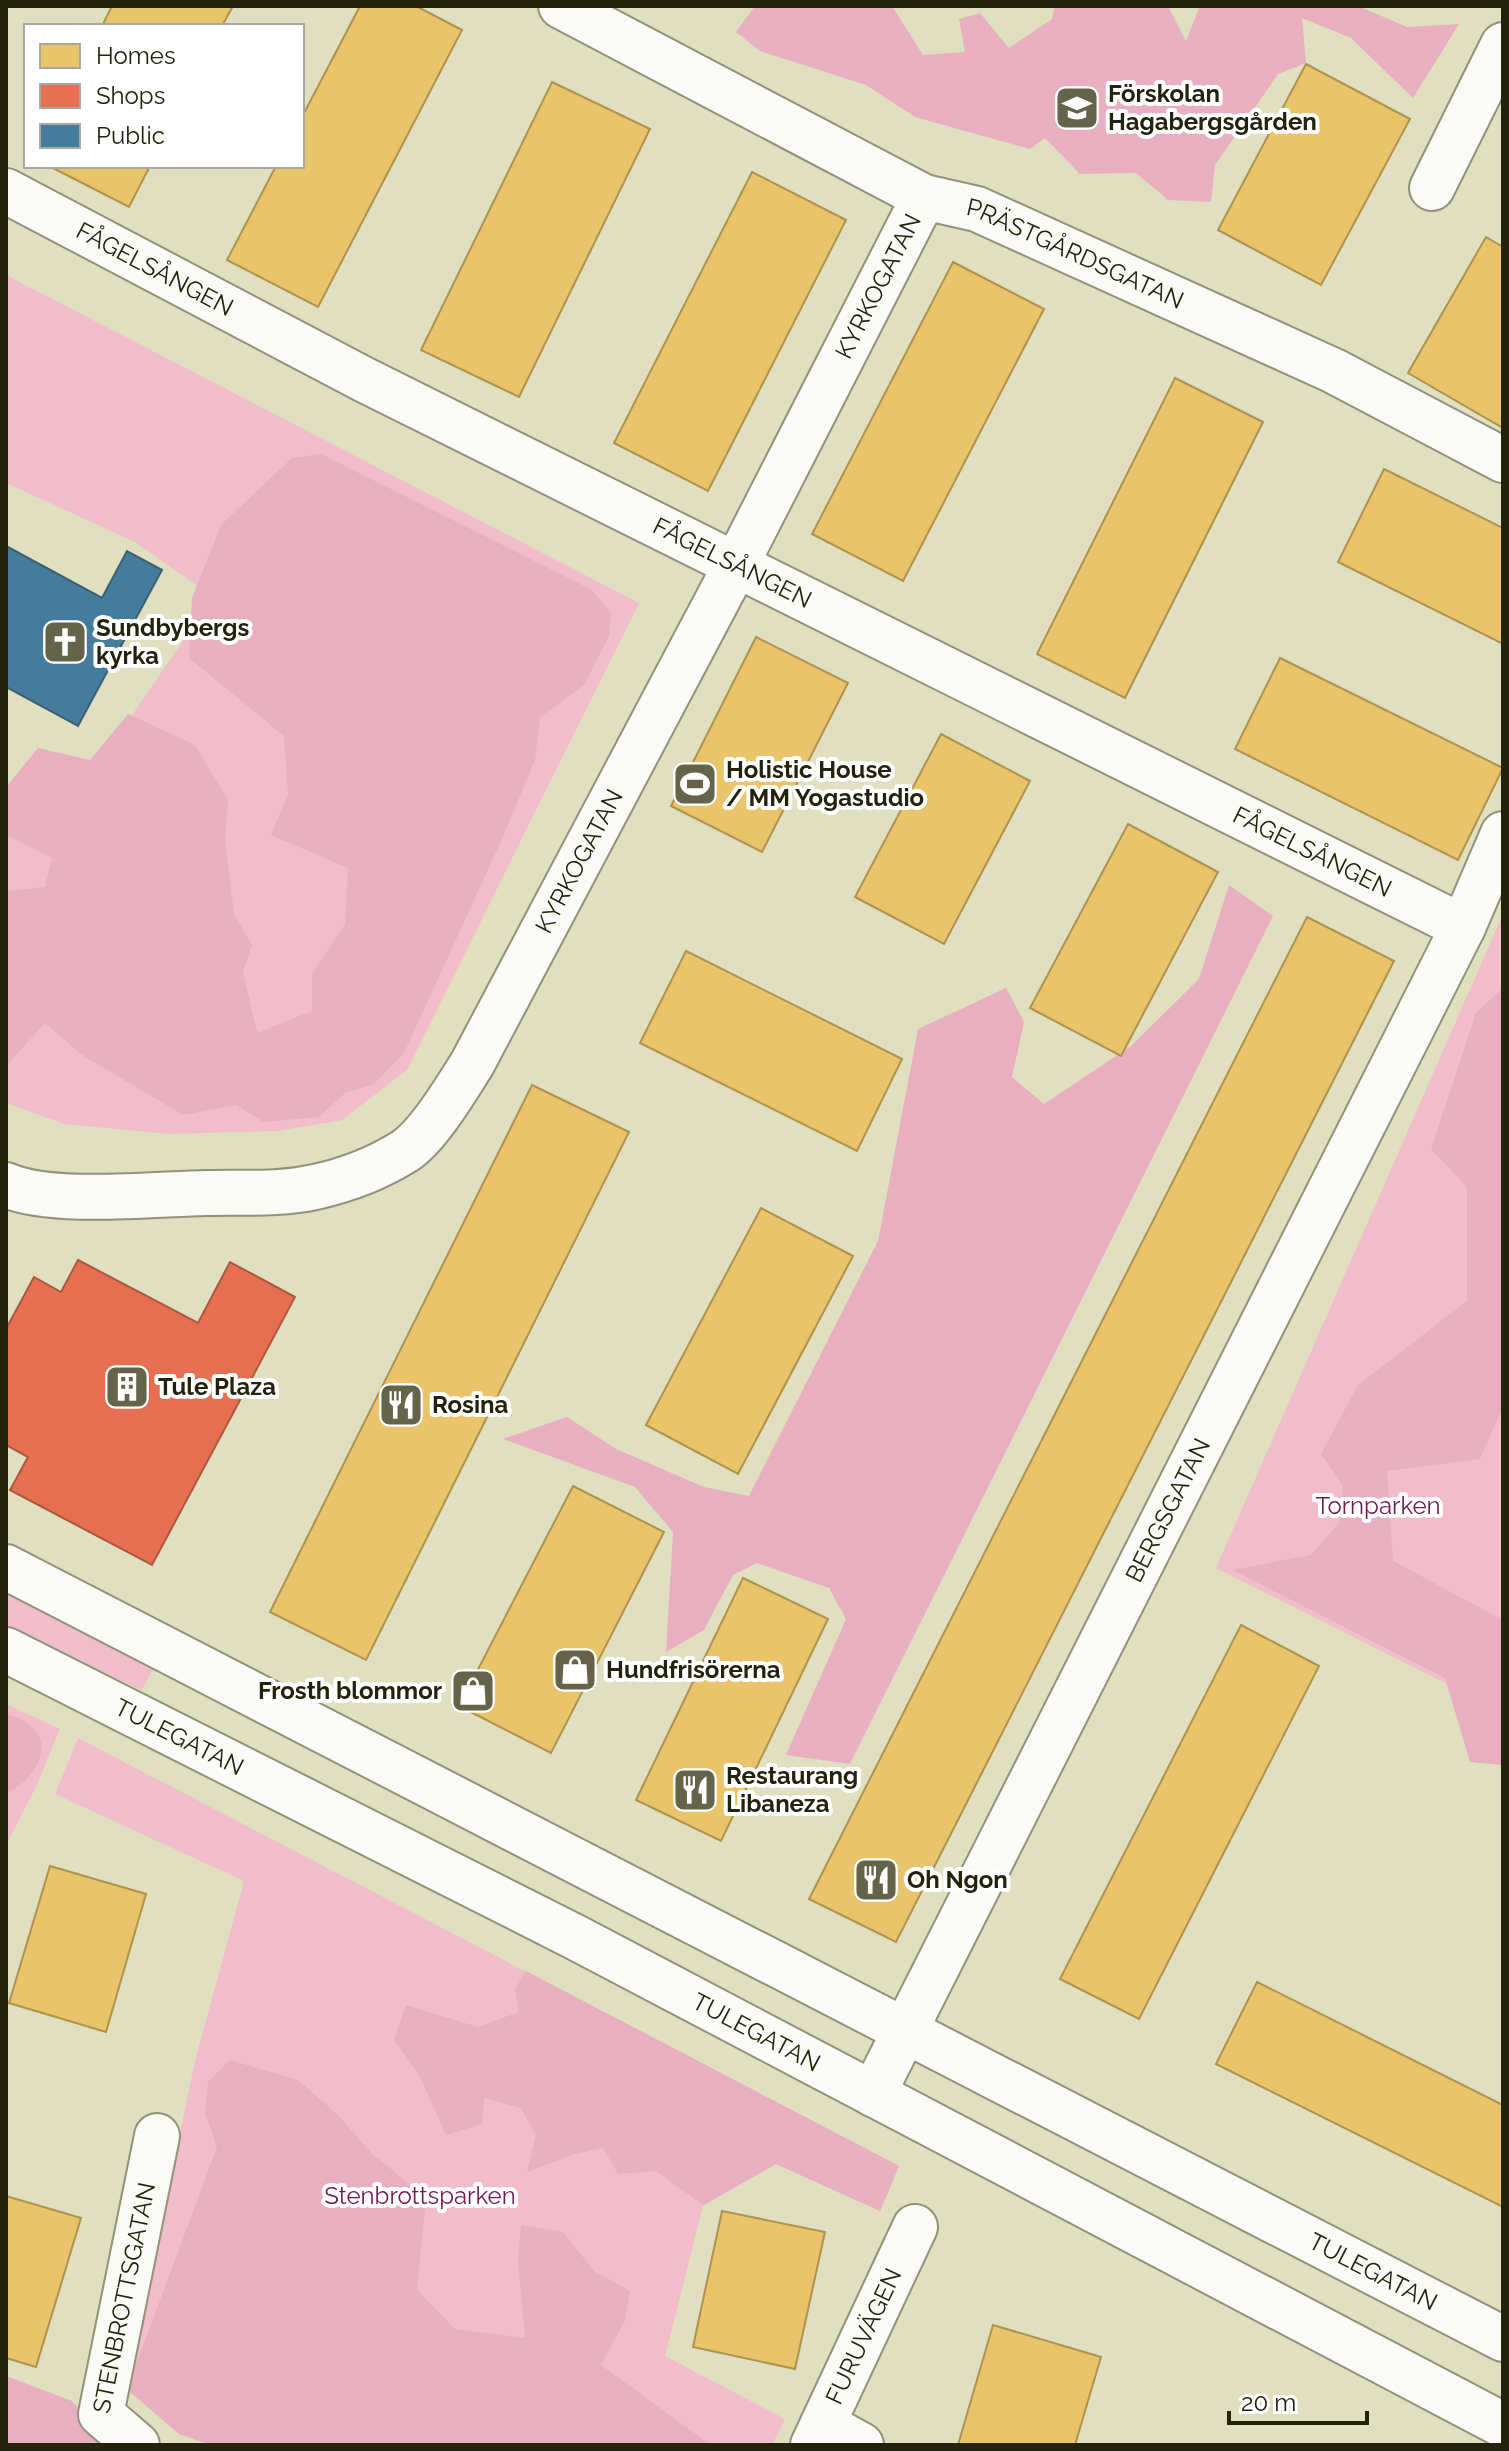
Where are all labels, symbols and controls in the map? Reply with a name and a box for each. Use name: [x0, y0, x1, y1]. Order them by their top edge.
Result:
legend: [24, 24, 304, 168]
text: Homes: [96, 41, 176, 70]
place label: Förskolan Hagabergsgården: [1108, 79, 1317, 136]
text: Shops: [96, 81, 165, 110]
school or university icon: Förskolan Hagabergsgården: [1053, 84, 1101, 132]
text: Public: [96, 121, 165, 150]
street label: PRÄSTGÅRDSGATAN: [964, 192, 1188, 315]
street label: KYRKOGATAN: [829, 209, 927, 363]
street label: FÅGELSÅNGEN: [71, 216, 238, 322]
street label: FÅGELSÅNGEN: [648, 511, 817, 614]
place label: Sundbybergs kyrka: [96, 613, 249, 670]
church icon: Sundbybergs kyrka: [41, 618, 89, 666]
place label: Holistic House / MM Yogastudio: [726, 755, 924, 812]
sports icon: Holistic House / MM Yogastudio: [671, 760, 719, 808]
street label: KYRKOGATAN: [529, 784, 629, 938]
street label: FÅGELSÅNGEN: [1228, 800, 1397, 903]
building icon: Tule Plaza: [103, 1363, 151, 1411]
place label: Tule Plaza: [158, 1372, 276, 1401]
restaurant icon: Rosina: [377, 1381, 425, 1429]
place label: Rosina: [432, 1390, 509, 1419]
street label: BERGSGATAN: [1119, 1433, 1216, 1587]
park label: Tornparken: [1315, 1491, 1441, 1520]
shop icon: Hundfrisörerna: [551, 1646, 599, 1694]
place label: Hundfrisörerna: [606, 1655, 781, 1684]
shop icon: Frosth blommor: [449, 1667, 497, 1715]
place label: Frosth blommor: [258, 1676, 442, 1705]
street label: TULEGATAN: [110, 1692, 249, 1782]
place label: Restaurang Libaneza: [726, 1761, 858, 1818]
restaurant icon: Restaurang Libaneza: [671, 1766, 719, 1814]
restaurant icon: Oh Ngon: [852, 1856, 900, 1904]
place label: Oh Ngon: [907, 1865, 1008, 1894]
street label: TULEGATAN: [687, 1986, 825, 2077]
street label: STENBROTTSGATAN: [87, 2180, 161, 2416]
park label: Stenbrottsparken: [324, 2181, 516, 2210]
street label: TULEGATAN: [1304, 2226, 1442, 2317]
street label: FURUVÄGEN: [819, 2263, 908, 2409]
scale bar: [1229, 2375, 1367, 2425]
text: 20 m: [1241, 2388, 1296, 2417]

